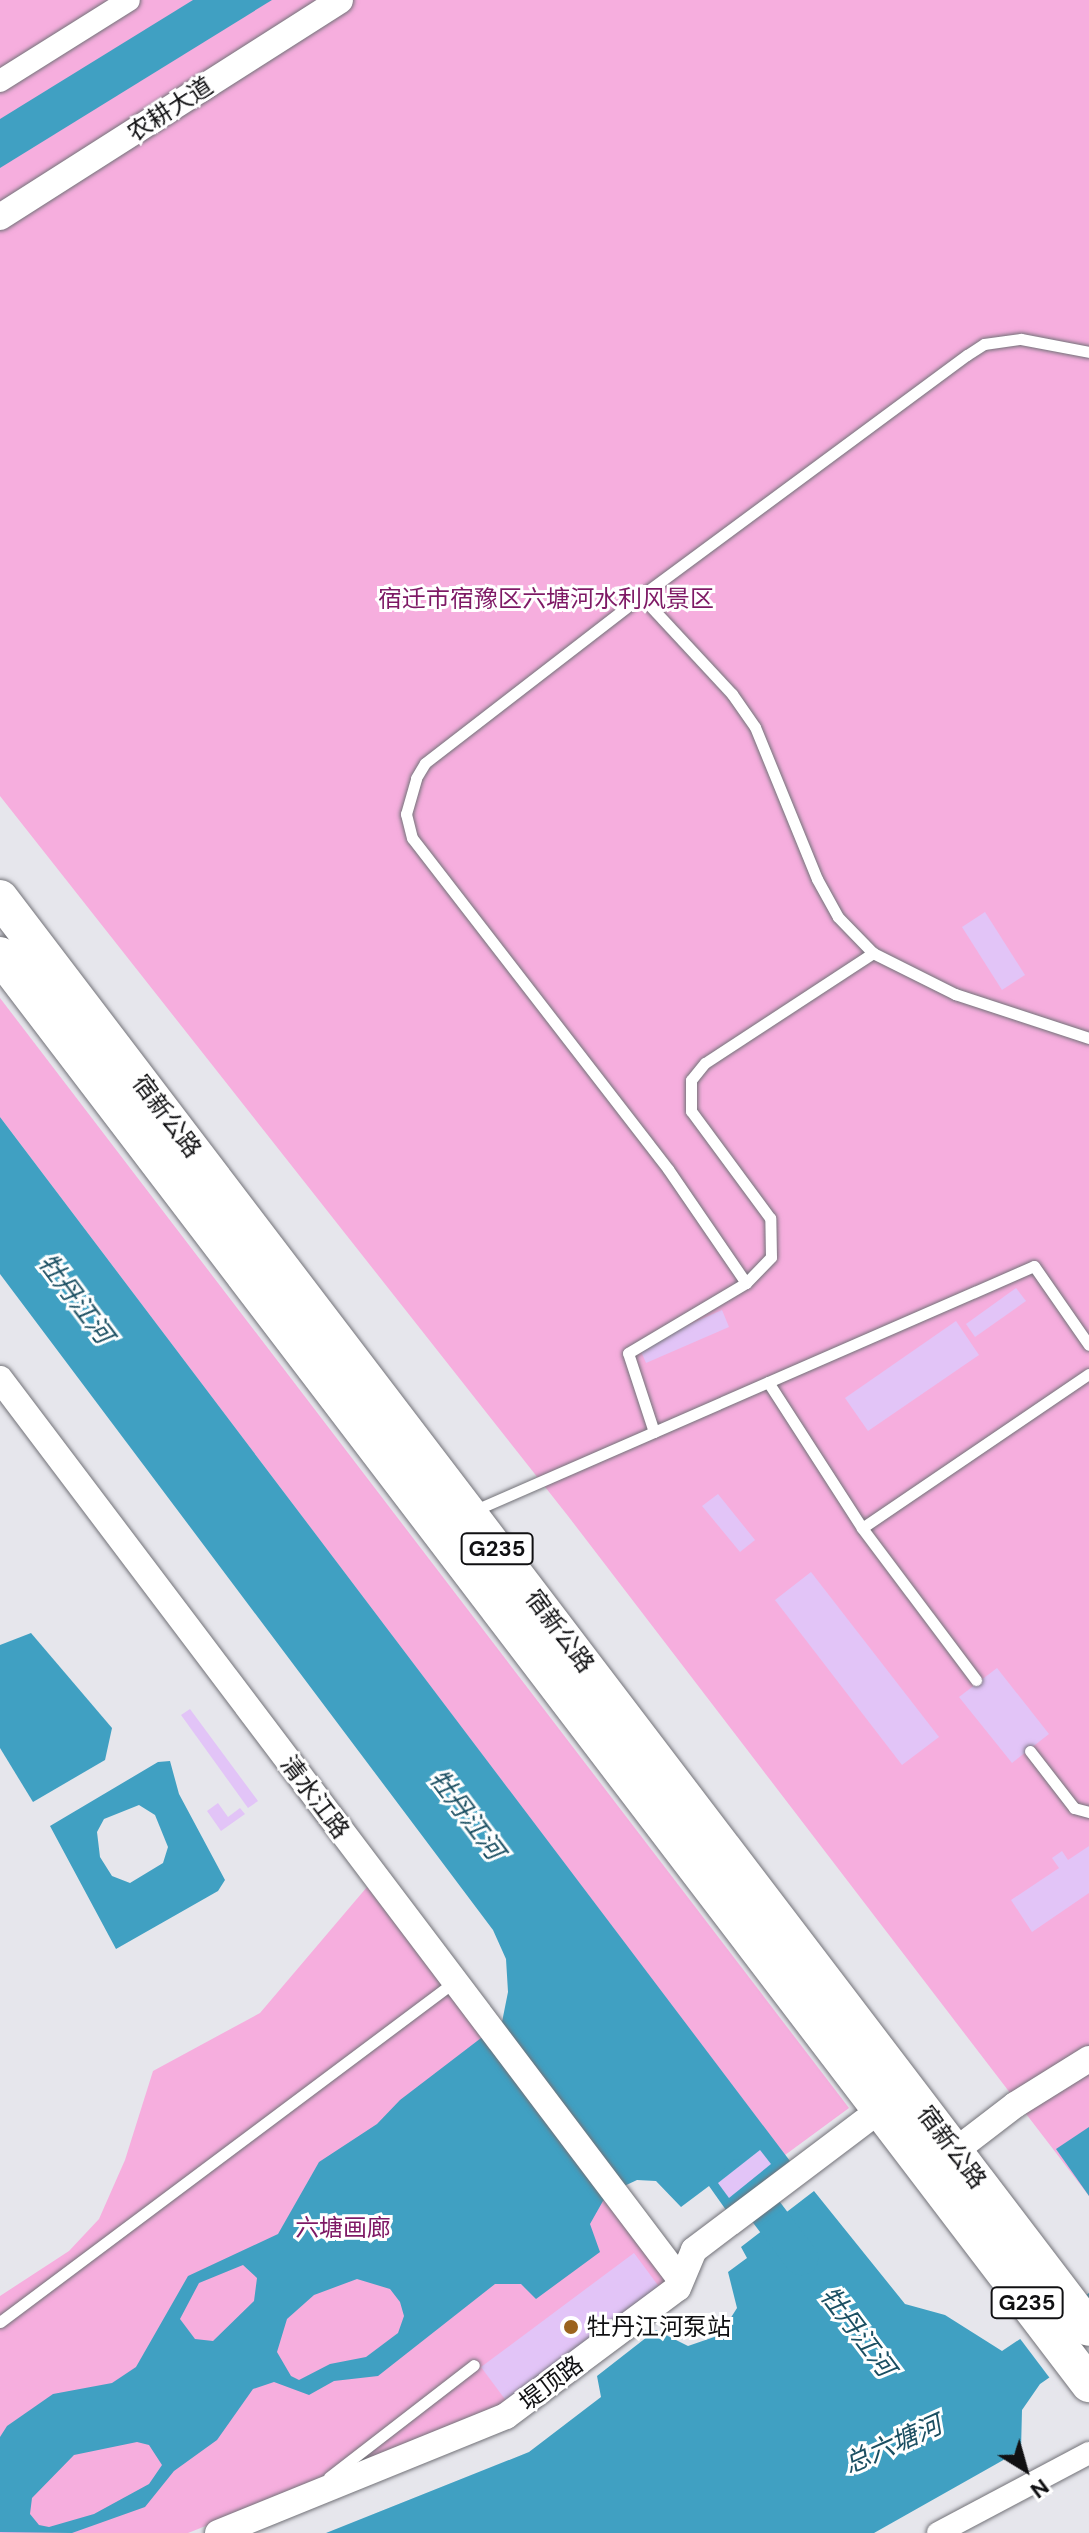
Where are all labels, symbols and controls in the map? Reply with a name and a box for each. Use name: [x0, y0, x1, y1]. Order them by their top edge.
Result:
street label: 农耕大道: [122, 71, 218, 147]
park label: 宿迁市宿豫区六塘河水利风景区: [378, 585, 714, 613]
street label: 宿新公路: [127, 1069, 207, 1163]
water label: 牡丹江河: [31, 1248, 119, 1350]
road number: G235: [459, 1531, 535, 1567]
street label: 宿新公路: [520, 1584, 600, 1678]
street label: 清水江路: [275, 1750, 355, 1844]
water label: 牡丹江河: [422, 1764, 510, 1866]
street label: 宿新公路: [912, 2100, 992, 2194]
park label: 六塘画廊: [295, 2214, 391, 2242]
water label: 牡丹江河: [813, 2281, 901, 2383]
road number: G235: [989, 2285, 1065, 2321]
place label: 牡丹江河泵站: [587, 2313, 731, 2341]
marker: 牡丹江河泵站: [562, 2318, 580, 2336]
street label: 堤顶路: [514, 2350, 588, 2416]
water label: 总六塘河: [839, 2410, 947, 2480]
north arrow: [985, 2429, 1065, 2509]
text: N: [1025, 2472, 1055, 2505]

